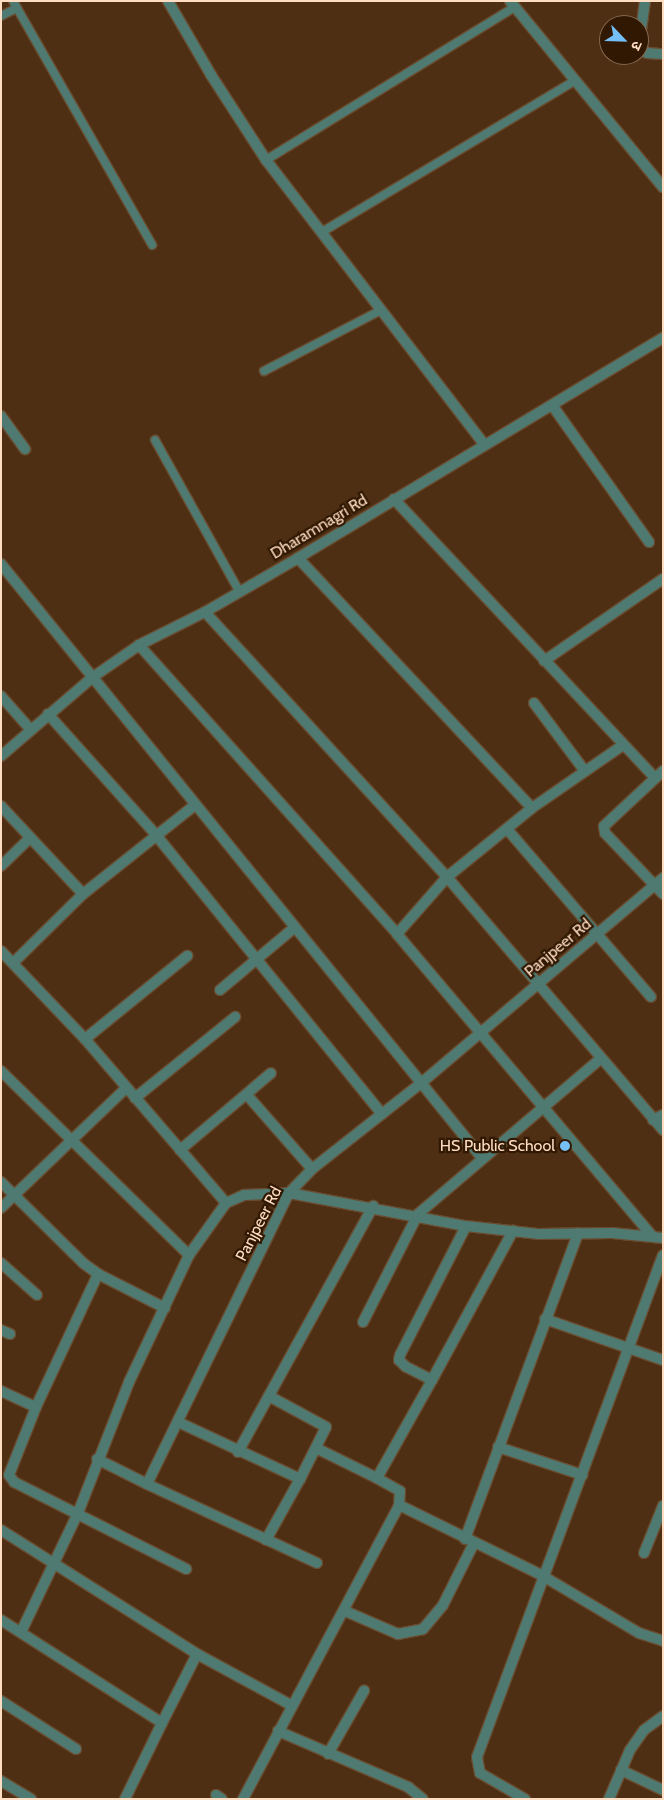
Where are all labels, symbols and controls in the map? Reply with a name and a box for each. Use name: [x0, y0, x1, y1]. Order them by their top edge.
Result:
north arrow: [599, 15, 649, 65]
text: उ: [627, 38, 647, 53]
street label: Dharamnagri Rd: [267, 491, 371, 563]
street label: Panjpeer Rd: [521, 915, 595, 981]
place label: HS Public School: [440, 1136, 555, 1156]
marker: HS Public School: [559, 1140, 571, 1152]
street label: Panjpeer Rd: [232, 1184, 286, 1264]

